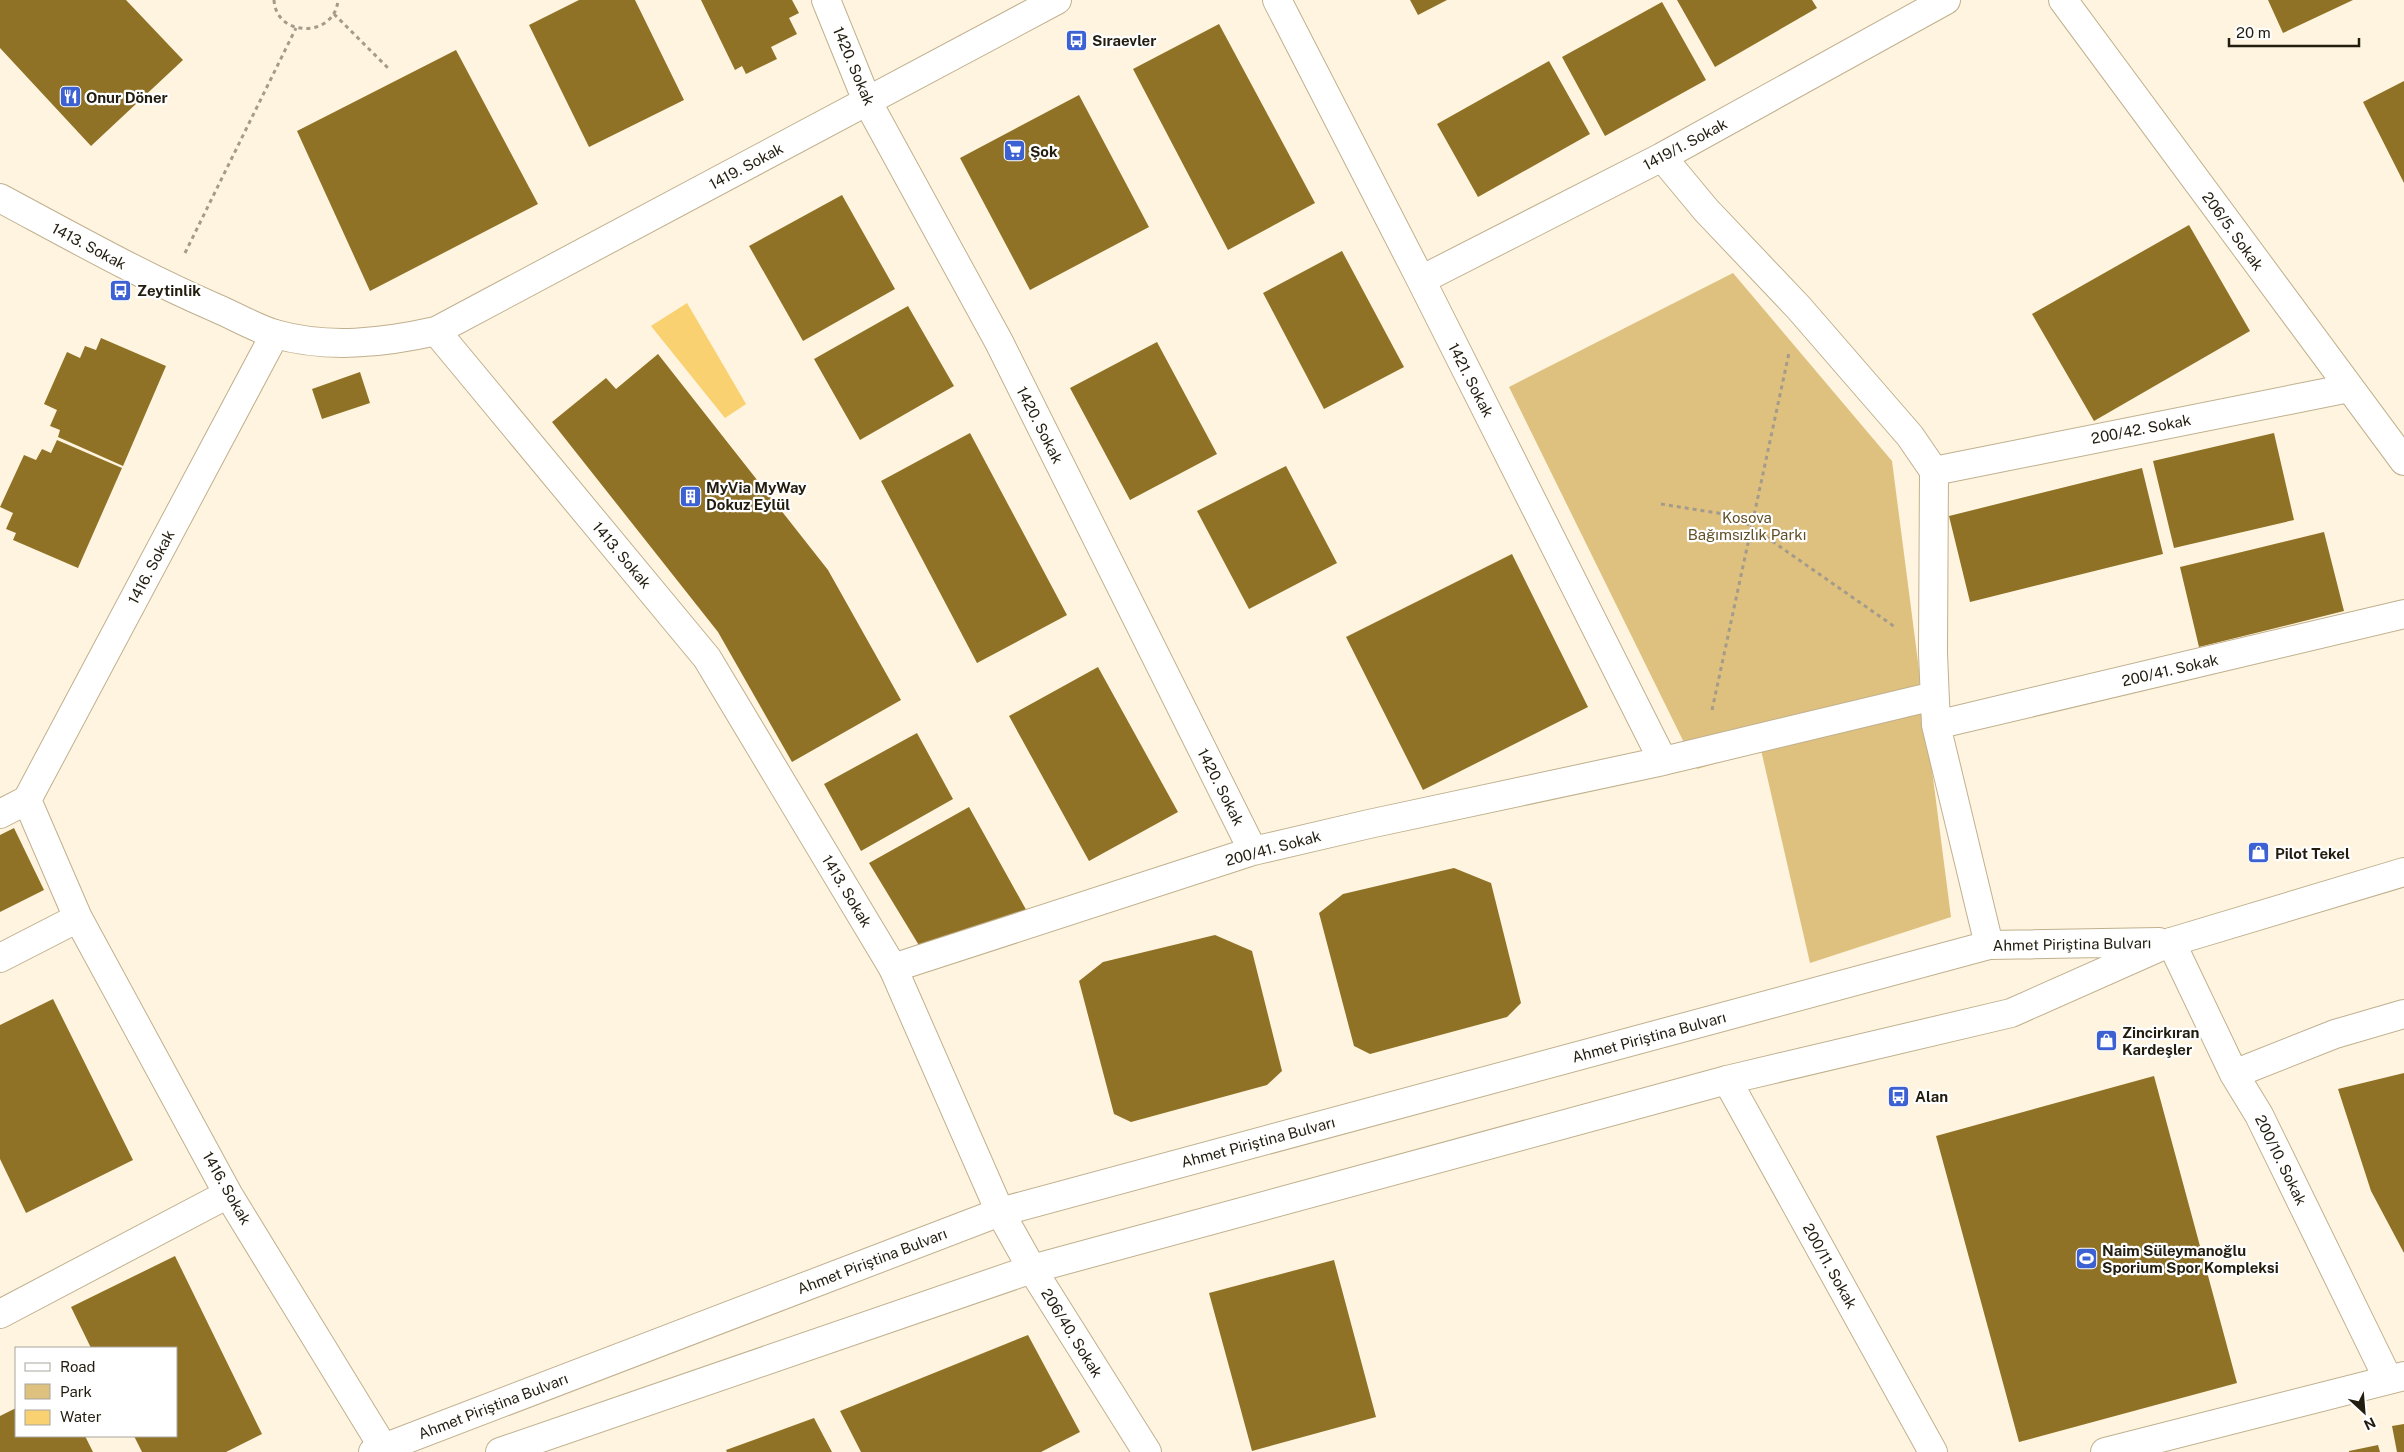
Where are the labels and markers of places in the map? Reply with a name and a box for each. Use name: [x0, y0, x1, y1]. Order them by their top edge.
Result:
bus stop icon: Sıraevler: [1064, 28, 1088, 52]
place label: Sıraevler: [1092, 32, 1156, 49]
restaurant icon: Onur Döner: [58, 85, 82, 109]
place label: Onur Döner: [86, 89, 168, 106]
supermarket icon: Şok: [1002, 139, 1026, 163]
place label: Şok: [1030, 143, 1058, 160]
bus stop icon: Zeytinlik: [109, 278, 133, 302]
place label: Zeytinlik: [137, 282, 201, 299]
place label: MyVia MyWay Dokuz Eylül: [706, 479, 807, 513]
building icon: MyVia MyWay Dokuz Eylül: [678, 484, 702, 508]
shop icon: Pilot Tekel: [2247, 841, 2271, 865]
place label: Pilot Tekel: [2275, 845, 2350, 862]
place label: Zincirkıran Kardeşler: [2122, 1024, 2199, 1058]
shop icon: Zincirkıran Kardeşler: [2094, 1029, 2118, 1053]
bus stop icon: Alan: [1887, 1084, 1911, 1108]
place label: Alan: [1915, 1088, 1948, 1105]
place label: Naim Süleymanoğlu Sporium Spor Kompleksi: [2102, 1242, 2279, 1276]
sports icon: Naim Süleymanoğlu Sporium Spor Kompleksi: [2074, 1247, 2098, 1271]

